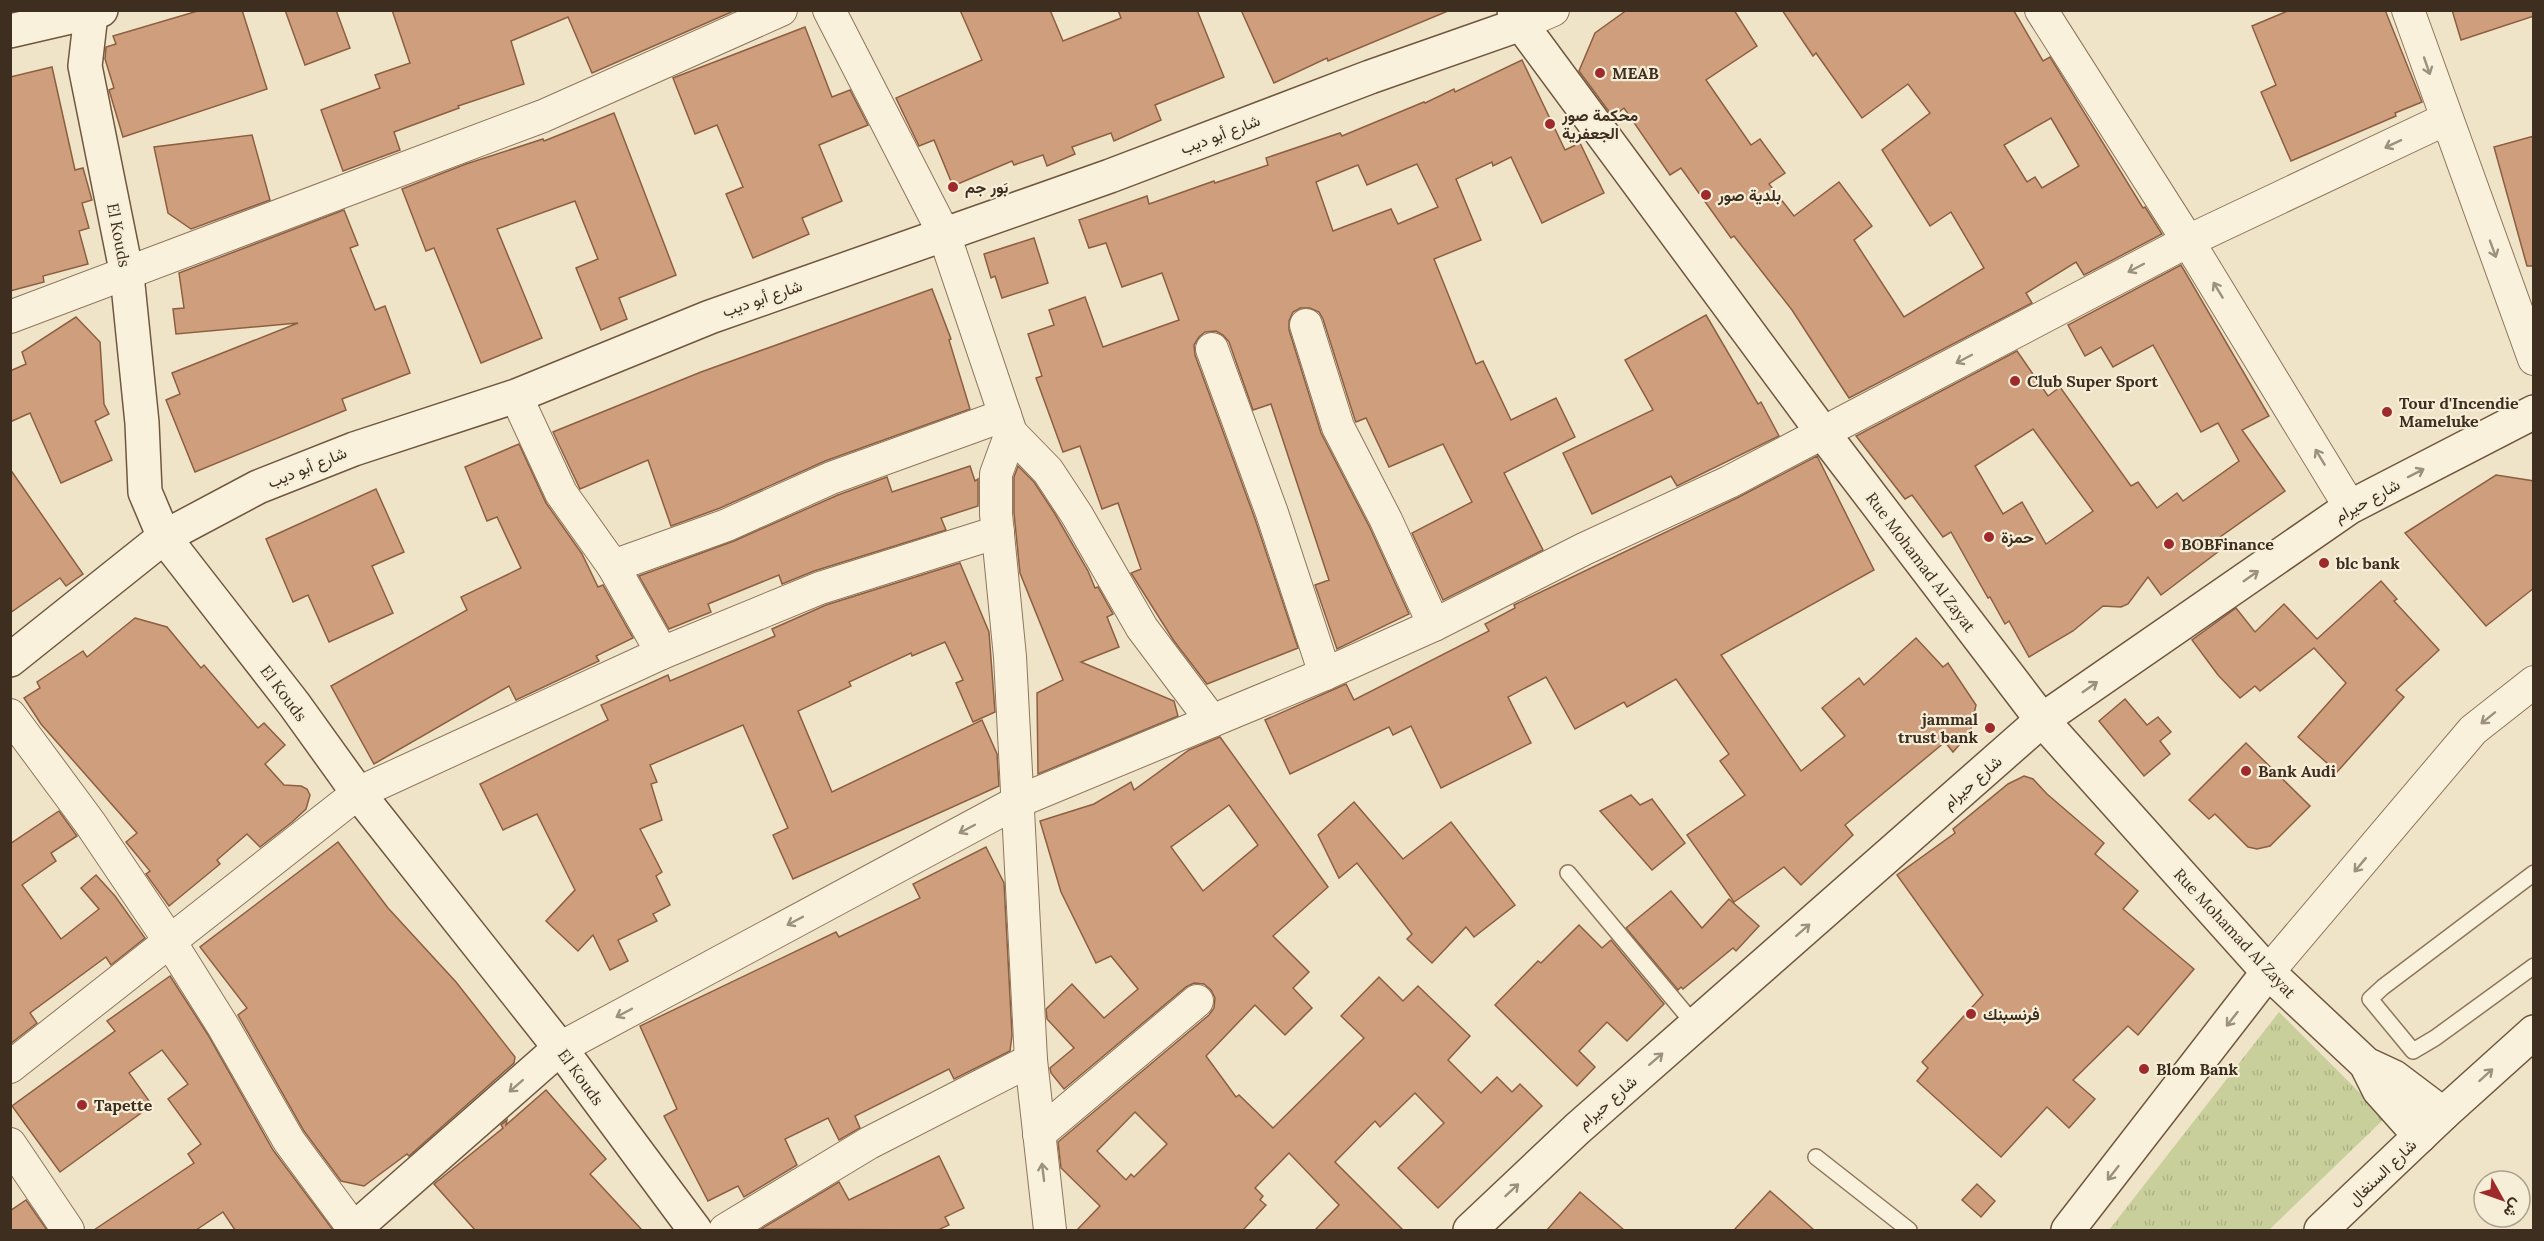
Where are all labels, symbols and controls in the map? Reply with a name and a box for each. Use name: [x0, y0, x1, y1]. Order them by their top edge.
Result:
one-way arrow: [2423, 56, 2434, 75]
place label: MEAB: [1612, 63, 1659, 83]
marker: MEAB: [1593, 66, 1607, 80]
place label: محكمة صور الجعفرية: [1561, 105, 1639, 144]
street label: شارع أبو ديب: [1177, 110, 1263, 160]
marker: محكمة صور الجعفرية: [1543, 117, 1557, 131]
one-way arrow: [2385, 139, 2403, 151]
place label: بَور جم: [965, 177, 1008, 198]
marker: بَور جم: [946, 180, 960, 194]
place label: بلدية صور: [1717, 185, 1781, 206]
marker: بلدية صور: [1699, 188, 1713, 202]
street label: El Kouds: [103, 201, 135, 269]
one-way arrow: [2489, 239, 2500, 258]
one-way arrow: [2128, 263, 2146, 274]
street label: شارع أبو ديب: [719, 275, 805, 323]
one-way arrow: [2212, 282, 2224, 299]
one-way arrow: [1956, 353, 1973, 365]
place label: Club Super Sport: [2027, 371, 2158, 391]
marker: Club Super Sport: [2008, 374, 2022, 388]
place label: Tour d'Incendie Mameluke: [2399, 393, 2519, 431]
marker: Tour d'Incendie Mameluke: [2380, 405, 2394, 419]
street label: شارع أبو ديب: [264, 442, 350, 494]
one-way arrow: [2313, 449, 2325, 466]
one-way arrow: [2406, 467, 2424, 478]
street label: شارع حيرام: [2331, 474, 2404, 528]
street label: Rue Mohamad Al Zayat: [1862, 488, 1981, 636]
place label: حمزة: [2001, 527, 2034, 548]
marker: حمزة: [1982, 530, 1996, 544]
place label: BOBFinance: [2181, 534, 2274, 554]
marker: BOBFinance: [2162, 537, 2176, 551]
place label: blc bank: [2335, 553, 2400, 573]
marker: blc bank: [2317, 556, 2331, 570]
one-way arrow: [2242, 570, 2258, 582]
street label: El Kouds: [256, 661, 312, 725]
one-way arrow: [2082, 681, 2098, 693]
place label: jammal trust bank: [1898, 709, 1978, 747]
one-way arrow: [2480, 712, 2496, 725]
marker: jammal trust bank: [1983, 721, 1997, 735]
street label: شارع حيرام: [1938, 751, 2007, 815]
place label: Bank Audi: [2258, 761, 2336, 781]
marker: Bank Audi: [2239, 764, 2253, 778]
one-way arrow: [959, 823, 976, 835]
one-way arrow: [2353, 857, 2366, 873]
street label: Rue Mohamad Al Zayat: [2170, 864, 2301, 1003]
one-way arrow: [787, 916, 805, 927]
one-way arrow: [1795, 923, 1810, 937]
place label: فرنسبنك: [1983, 1004, 2040, 1025]
marker: فرنسبنك: [1964, 1007, 1978, 1021]
one-way arrow: [615, 1008, 633, 1019]
one-way arrow: [2226, 1010, 2239, 1026]
street label: El Kouds: [554, 1045, 608, 1109]
one-way arrow: [1649, 1052, 1664, 1066]
place label: Blom Bank: [2156, 1059, 2239, 1079]
marker: Blom Bank: [2137, 1062, 2151, 1076]
one-way arrow: [2478, 1068, 2493, 1082]
street label: شارع حيرام: [1573, 1071, 1642, 1135]
one-way arrow: [509, 1079, 524, 1093]
place label: Tapette: [94, 1095, 153, 1115]
marker: Tapette: [75, 1098, 89, 1112]
street label: شارع السنغال: [2344, 1135, 2422, 1211]
one-way arrow: [1037, 1163, 1048, 1183]
one-way arrow: [2106, 1164, 2119, 1180]
north arrow: [2472, 1169, 2532, 1229]
one-way arrow: [1505, 1183, 1520, 1198]
text: ش: [2500, 1195, 2527, 1222]

